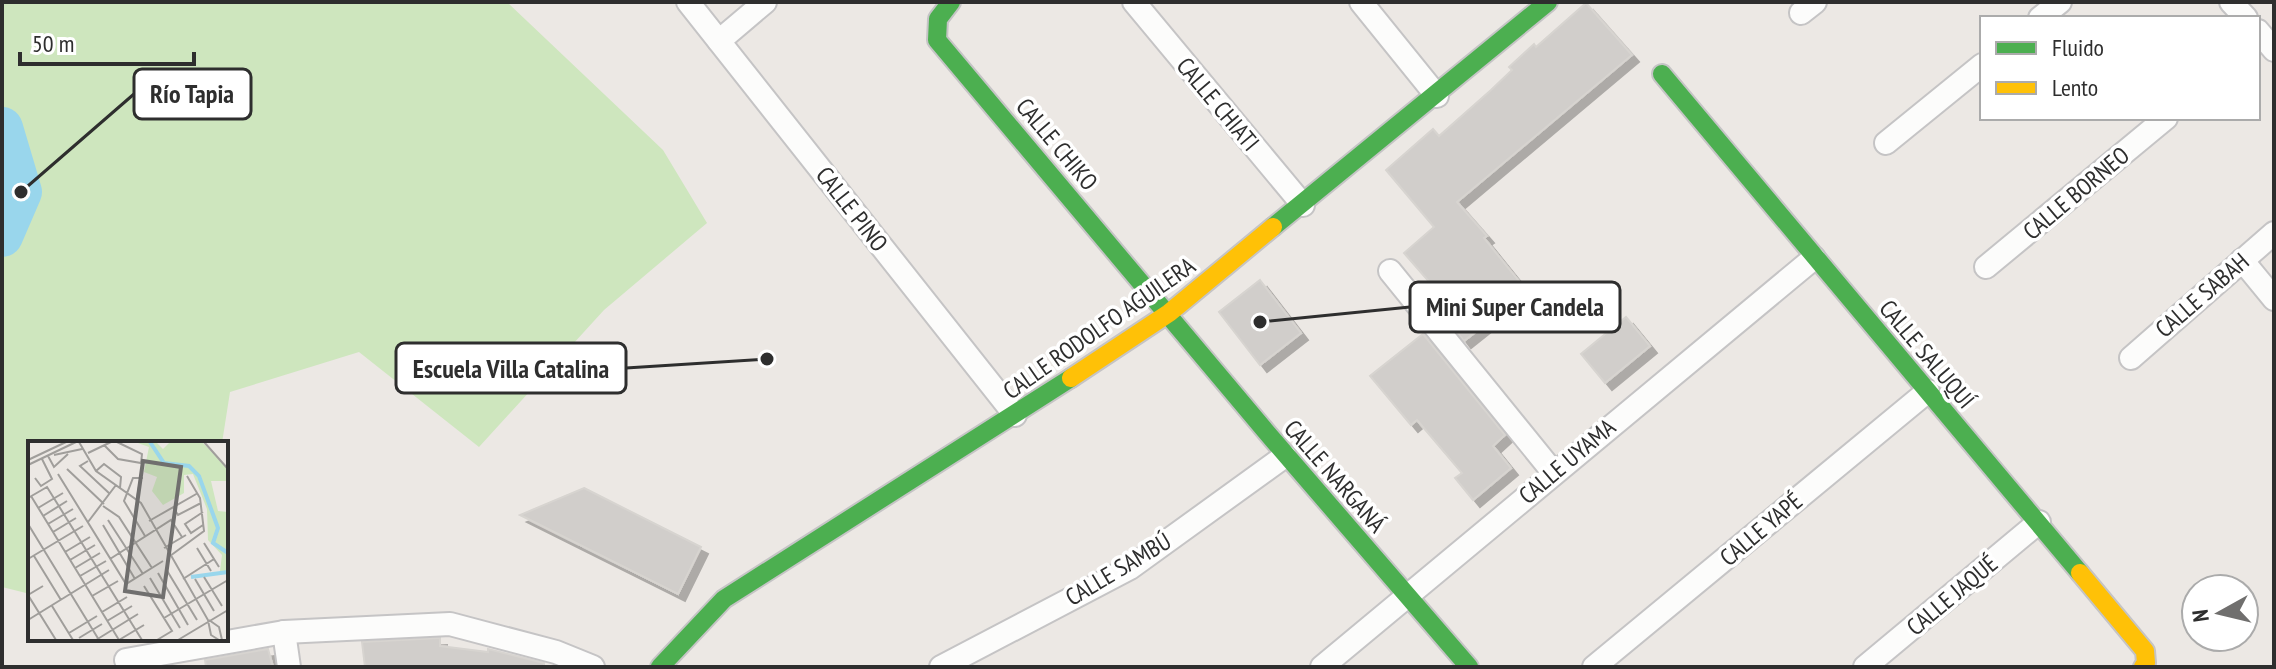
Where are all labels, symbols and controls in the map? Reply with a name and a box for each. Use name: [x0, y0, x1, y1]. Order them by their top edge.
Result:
scale bar: [20, 16, 194, 66]
legend: [1980, 16, 2260, 120]
text: 50 m: [32, 28, 74, 59]
text: Fluido: [2052, 32, 2104, 63]
street label: CALLE CHIATI: [1170, 51, 1266, 157]
callout: Río Tapia: [134, 69, 251, 119]
text: Lento: [2052, 72, 2098, 103]
text: Río Tapia: [150, 77, 234, 110]
street label: CALLE CHIKO: [1009, 92, 1105, 196]
street label: CALLE BORNEO: [2016, 140, 2136, 246]
street label: CALLE PINO: [809, 160, 895, 258]
street label: CALLE SABAH: [2149, 246, 2255, 344]
street label: CALLE RODOLFO AGUILERA: [997, 250, 1202, 406]
callout: Mini Super Candela: [1410, 282, 1620, 332]
text: Mini Super Candela: [1426, 290, 1604, 323]
street label: CALLE SALUQUÍ: [1873, 293, 1982, 415]
callout: Escuela Villa Catalina: [396, 343, 626, 393]
text: Escuela Villa Catalina: [413, 352, 609, 385]
street label: CALLE UYAMA: [1512, 411, 1622, 511]
street label: CALLE NARGANÁ: [1278, 413, 1393, 539]
inset map: [28, 441, 228, 641]
street label: CALLE YAPÉ: [1713, 485, 1809, 573]
street label: CALLE SAMBÚ: [1060, 525, 1176, 613]
street label: CALLE JAQUÉ: [1900, 548, 2004, 642]
north arrow: [2180, 573, 2260, 653]
text: N: [2186, 608, 2215, 624]

